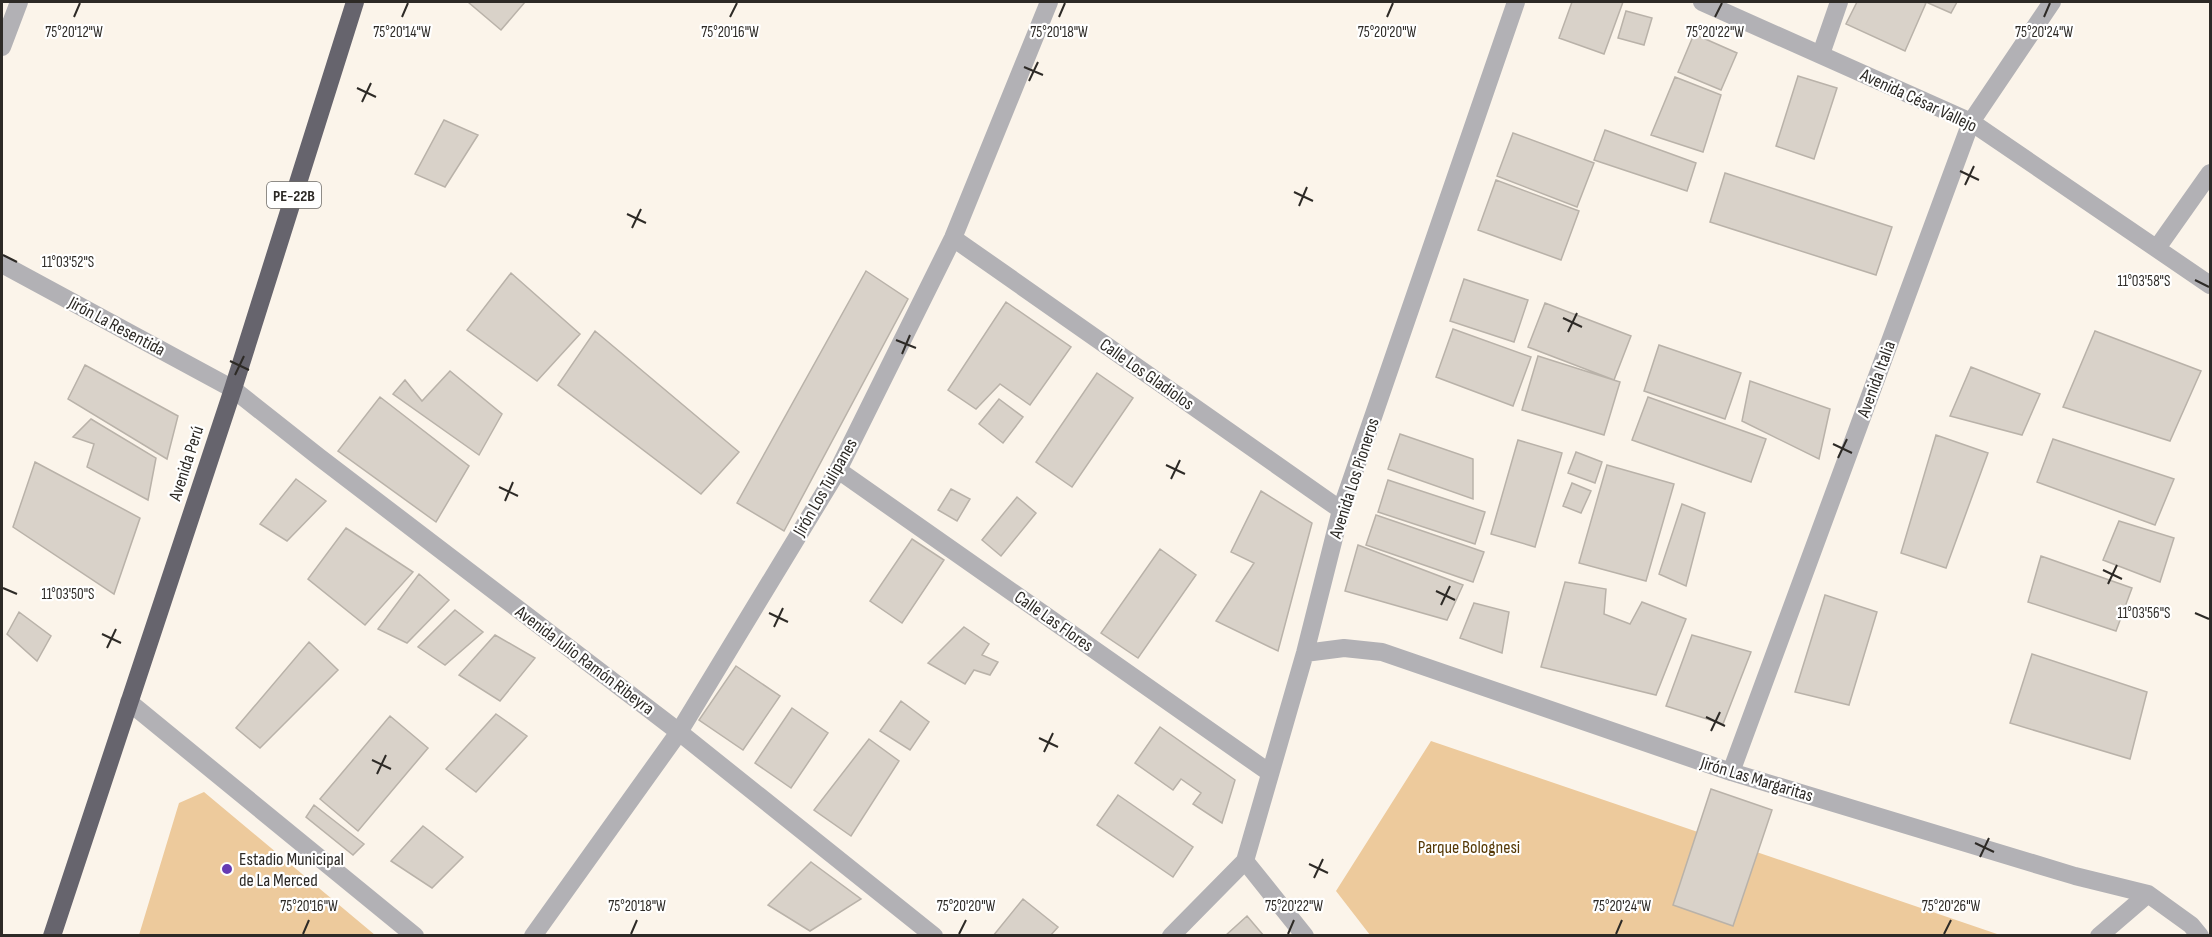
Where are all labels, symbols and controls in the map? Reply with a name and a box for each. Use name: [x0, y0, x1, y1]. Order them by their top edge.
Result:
text: 75°20'12"W: [45, 23, 103, 42]
text: 75°20'14"W: [373, 23, 431, 42]
text: 75°20'16"W: [701, 23, 759, 42]
text: 75°20'18"W: [1030, 23, 1088, 42]
text: 75°20'20"W: [1358, 23, 1417, 42]
text: 75°20'22"W: [1686, 23, 1744, 42]
text: 75°20'24"W: [2015, 23, 2073, 42]
street label: Avenida César Vallejo: [1856, 64, 1980, 137]
road number: PE-22B: [267, 182, 321, 208]
text: 11°03'52"S: [42, 253, 94, 272]
text: 11°03'58"S: [2118, 272, 2170, 291]
street label: Jirón La Resentida: [64, 292, 169, 361]
street label: Calle Los Gladiolos: [1096, 334, 1198, 415]
street label: Avenida Italia: [1853, 338, 1900, 421]
street label: Avenida Los Pioneros: [1325, 415, 1384, 542]
street label: Avenida Perú: [164, 423, 208, 504]
street label: Jirón Los Tulipanes: [788, 435, 862, 541]
text: 11°03'50"S: [41, 585, 95, 604]
street label: Calle Las Flores: [1010, 587, 1097, 656]
street label: Avenida Julio Ramón Ribeyra: [510, 601, 658, 719]
text: 11°03'56"S: [2118, 604, 2170, 623]
street label: Jirón Las Margaritas: [1697, 752, 1816, 807]
park label: Parque Bolognesi: [1418, 837, 1520, 858]
place label: Estadio Municipal de La Merced: [239, 849, 344, 891]
marker: Estadio Municipal de La Merced: [220, 862, 234, 876]
text: 75°20'16"W: [280, 897, 338, 916]
text: 75°20'18"W: [608, 897, 666, 916]
text: 75°20'20"W: [937, 897, 996, 916]
text: 75°20'22"W: [1265, 897, 1323, 916]
text: 75°20'24"W: [1593, 897, 1651, 916]
text: 75°20'26"W: [1922, 897, 1981, 916]

